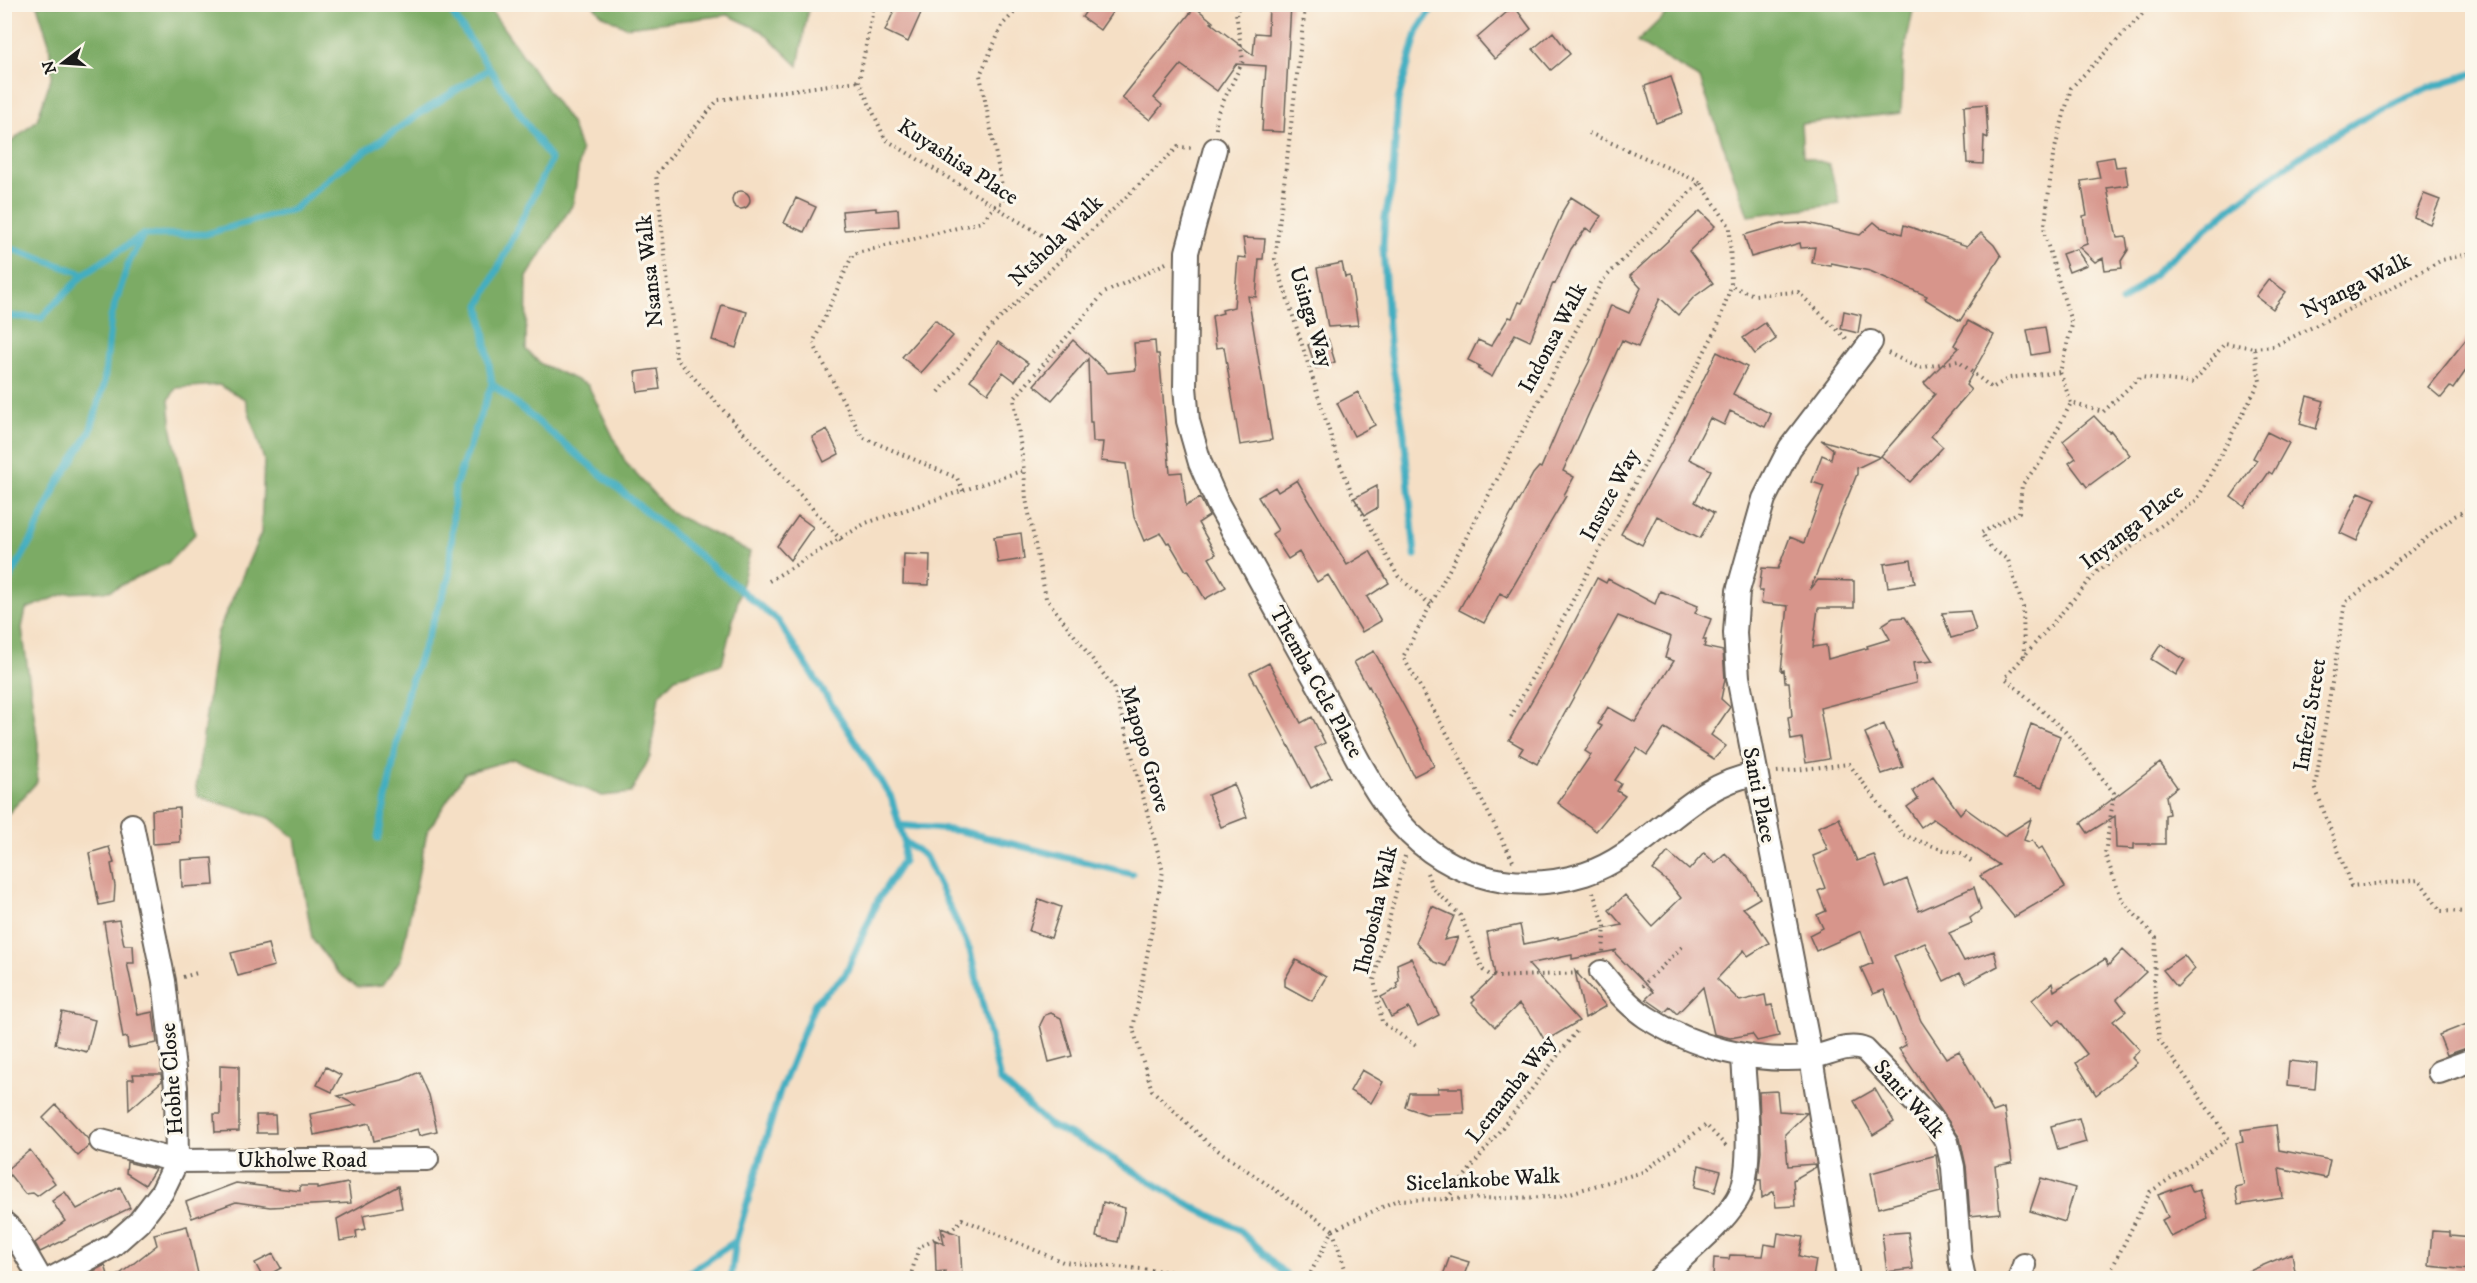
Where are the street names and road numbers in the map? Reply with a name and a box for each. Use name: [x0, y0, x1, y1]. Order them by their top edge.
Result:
street label: Kuyashisa Place: [892, 113, 1024, 211]
street label: Ntshola Walk: [1003, 189, 1109, 293]
street label: Nsansa Walk: [631, 213, 669, 329]
street label: Nyanga Walk: [2297, 247, 2415, 325]
street label: Usinga Way: [1283, 263, 1339, 371]
street label: Indonsa Walk: [1513, 278, 1593, 398]
street label: Insuze Way: [1575, 444, 1646, 546]
street label: Inyanga Place: [2075, 478, 2189, 576]
street label: Themba Cele Place: [1263, 601, 1369, 763]
street label: Imfezi Street: [2288, 657, 2332, 773]
street label: Mapopo Grove: [1114, 682, 1176, 816]
street label: Santi Place: [1737, 745, 1781, 845]
street label: Ihobosha Walk: [1348, 843, 1404, 977]
street label: Hobhe Close: [155, 1022, 189, 1136]
street label: Lemamba Way: [1460, 1029, 1562, 1149]
street label: Santi Walk: [1868, 1054, 1951, 1144]
street label: Ukholwe Road: [237, 1147, 367, 1174]
street label: Sicelankobe Walk: [1405, 1162, 1561, 1198]

